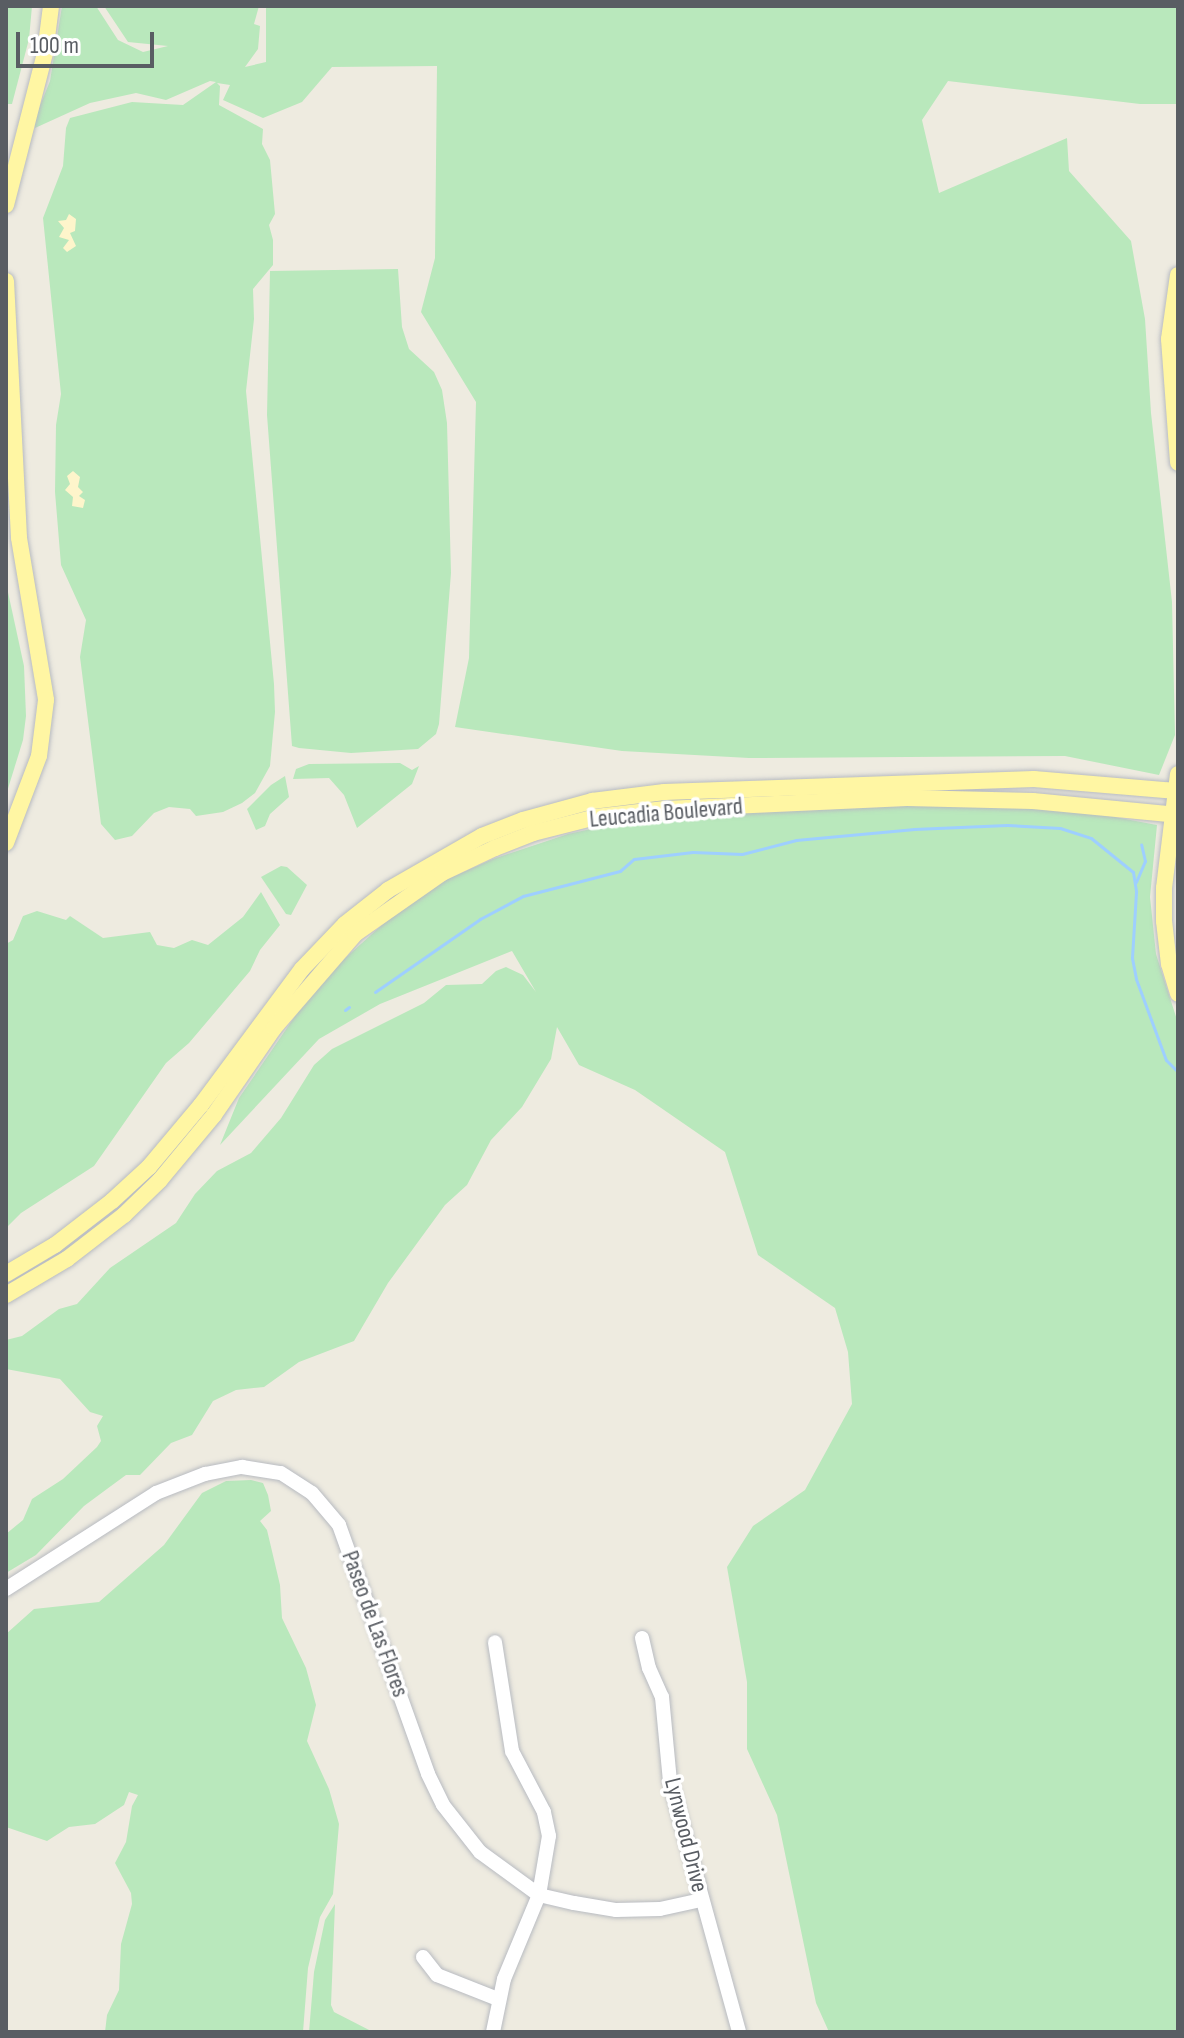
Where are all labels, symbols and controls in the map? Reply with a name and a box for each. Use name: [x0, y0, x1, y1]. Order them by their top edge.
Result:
scale bar: [20, 16, 158, 66]
text: 100 m: [30, 31, 79, 60]
street label: Leucadia Boulevard: [588, 792, 744, 834]
street label: Paseo de Las Flores: [335, 1547, 415, 1701]
street label: Lynwood Drive: [658, 1775, 714, 1895]

